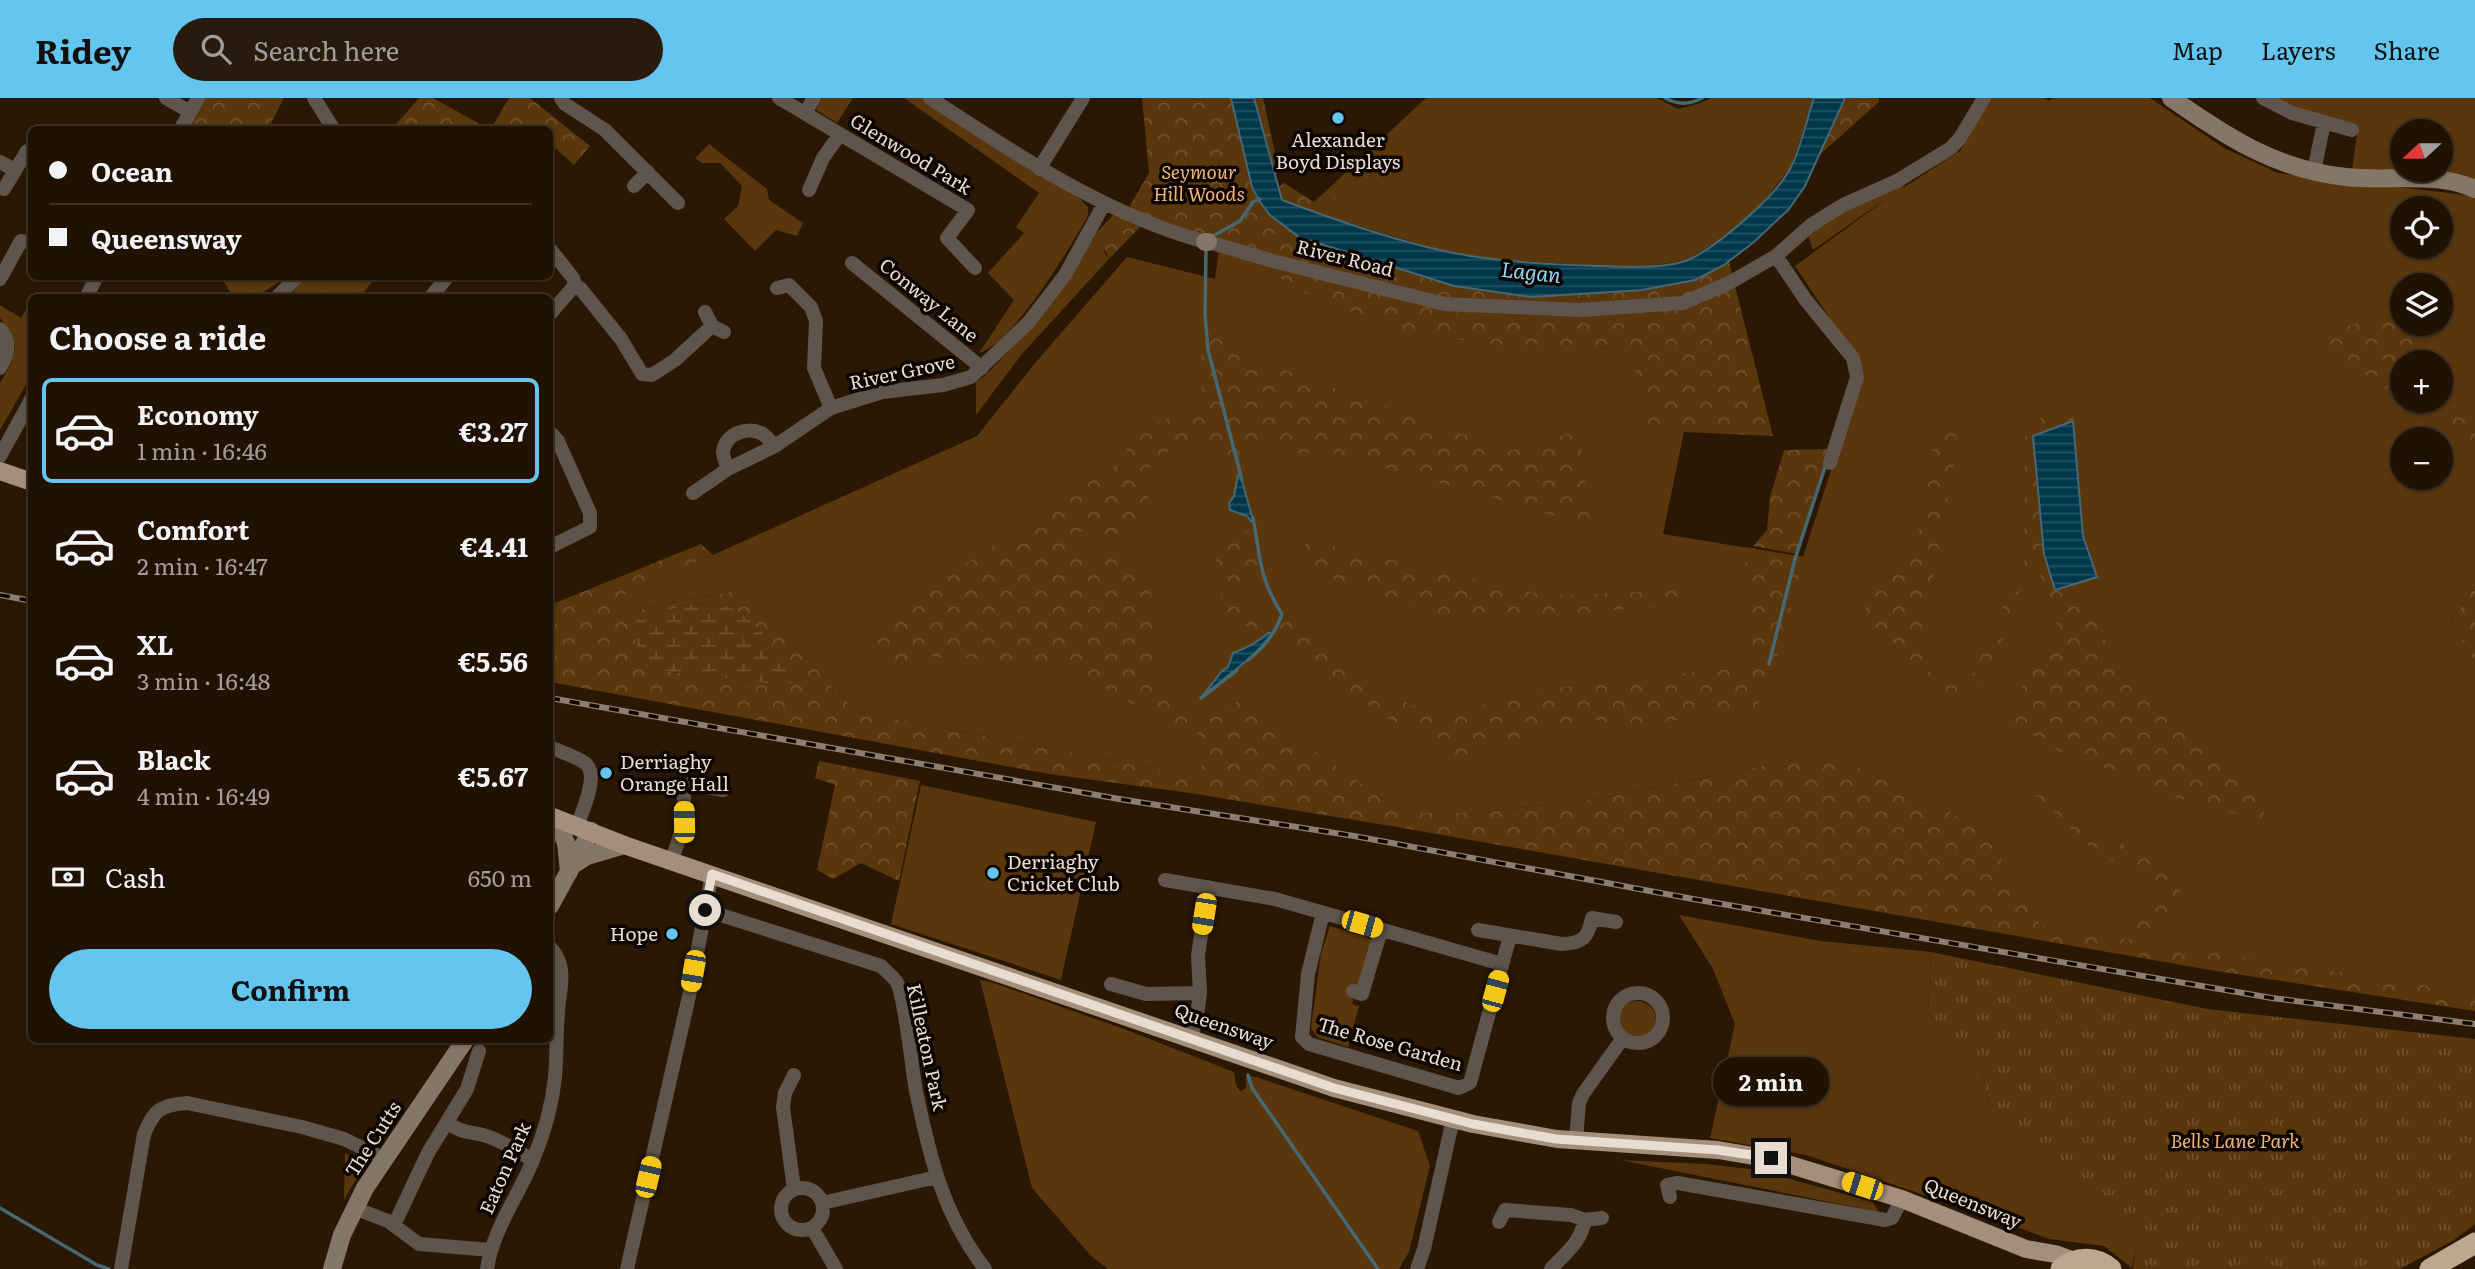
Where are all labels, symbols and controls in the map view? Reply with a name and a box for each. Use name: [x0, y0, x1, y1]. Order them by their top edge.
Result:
search box: [173, 18, 663, 81]
text: Ridey: [35, 25, 131, 74]
icon: search: [197, 30, 235, 68]
text: Search here: [253, 30, 399, 69]
text: Map: [2172, 32, 2223, 67]
text: Layers: [2261, 32, 2335, 67]
text: Share: [2373, 32, 2440, 67]
street label: Glenwood Park: [845, 106, 978, 201]
marker: Alexander Boyd Displays: [1330, 110, 1346, 126]
north arrow: [2390, 119, 2454, 182]
map controls: [2390, 119, 2453, 490]
place label: Alexander Boyd Displays: [1276, 125, 1401, 175]
text: Ocean: [91, 151, 173, 190]
park label: Seymour Hill Woods: [1153, 157, 1245, 207]
button: locate: [2390, 196, 2453, 259]
text: Queensway: [91, 218, 242, 257]
street label: River Road: [1294, 231, 1397, 283]
street label: Conway Lane: [874, 250, 985, 348]
water label: Lagan: [1500, 252, 1563, 289]
button: layers: [2390, 273, 2453, 336]
text: Choose a ride: [49, 312, 266, 360]
street label: River Grove: [846, 346, 957, 396]
button: +: [2390, 350, 2453, 413]
text: Economy: [137, 394, 259, 433]
icon: car: [53, 399, 116, 462]
text: €3.27: [459, 411, 528, 450]
button: −: [2390, 427, 2453, 490]
text: 1 min · 16:46: [137, 433, 267, 467]
text: Comfort: [137, 509, 249, 548]
icon: car: [53, 514, 116, 577]
text: €4.41: [460, 526, 528, 565]
text: 2 min · 16:47: [137, 548, 268, 582]
text: XL: [137, 624, 174, 663]
icon: car: [53, 629, 116, 692]
text: €5.56: [458, 641, 528, 680]
text: 3 min · 16:48: [137, 663, 270, 697]
text: Black: [137, 739, 211, 778]
icon: car: [53, 744, 116, 807]
place label: Derriaghy Orange Hall: [620, 747, 729, 797]
text: €5.67: [458, 756, 528, 795]
marker: Derriaghy Orange Hall: [598, 765, 614, 781]
text: 4 min · 16:49: [137, 778, 270, 812]
car: [674, 801, 695, 843]
place label: Derriaghy Cricket Club: [1007, 847, 1120, 897]
text: Cash: [105, 857, 166, 896]
icon: cash: [49, 858, 87, 896]
text: 650 m: [468, 860, 532, 894]
marker: Derriaghy Cricket Club: [985, 865, 1001, 881]
car: [1191, 892, 1218, 936]
route start: [689, 894, 721, 926]
car: [1339, 908, 1386, 940]
place label: Hope: [610, 919, 658, 947]
marker: Hope: [664, 926, 680, 942]
car: [680, 948, 707, 994]
button: Confirm: [49, 949, 532, 1029]
car: [1480, 968, 1511, 1014]
street label: Killeaton Park: [901, 981, 955, 1113]
street label: Queensway: [1171, 995, 1278, 1055]
street label: The Rose Garden: [1314, 1009, 1466, 1077]
callout: 2 min: [1713, 1056, 1829, 1105]
text: 2 min: [1739, 1064, 1803, 1098]
street label: The Cutts: [337, 1095, 407, 1182]
street label: Eaton Park: [471, 1117, 537, 1218]
park label: Bells Lane Park: [2170, 1126, 2300, 1154]
route end: [1755, 1142, 1787, 1174]
car: [634, 1154, 663, 1200]
car: [1839, 1170, 1886, 1202]
street label: Queensway: [1920, 1170, 2027, 1234]

